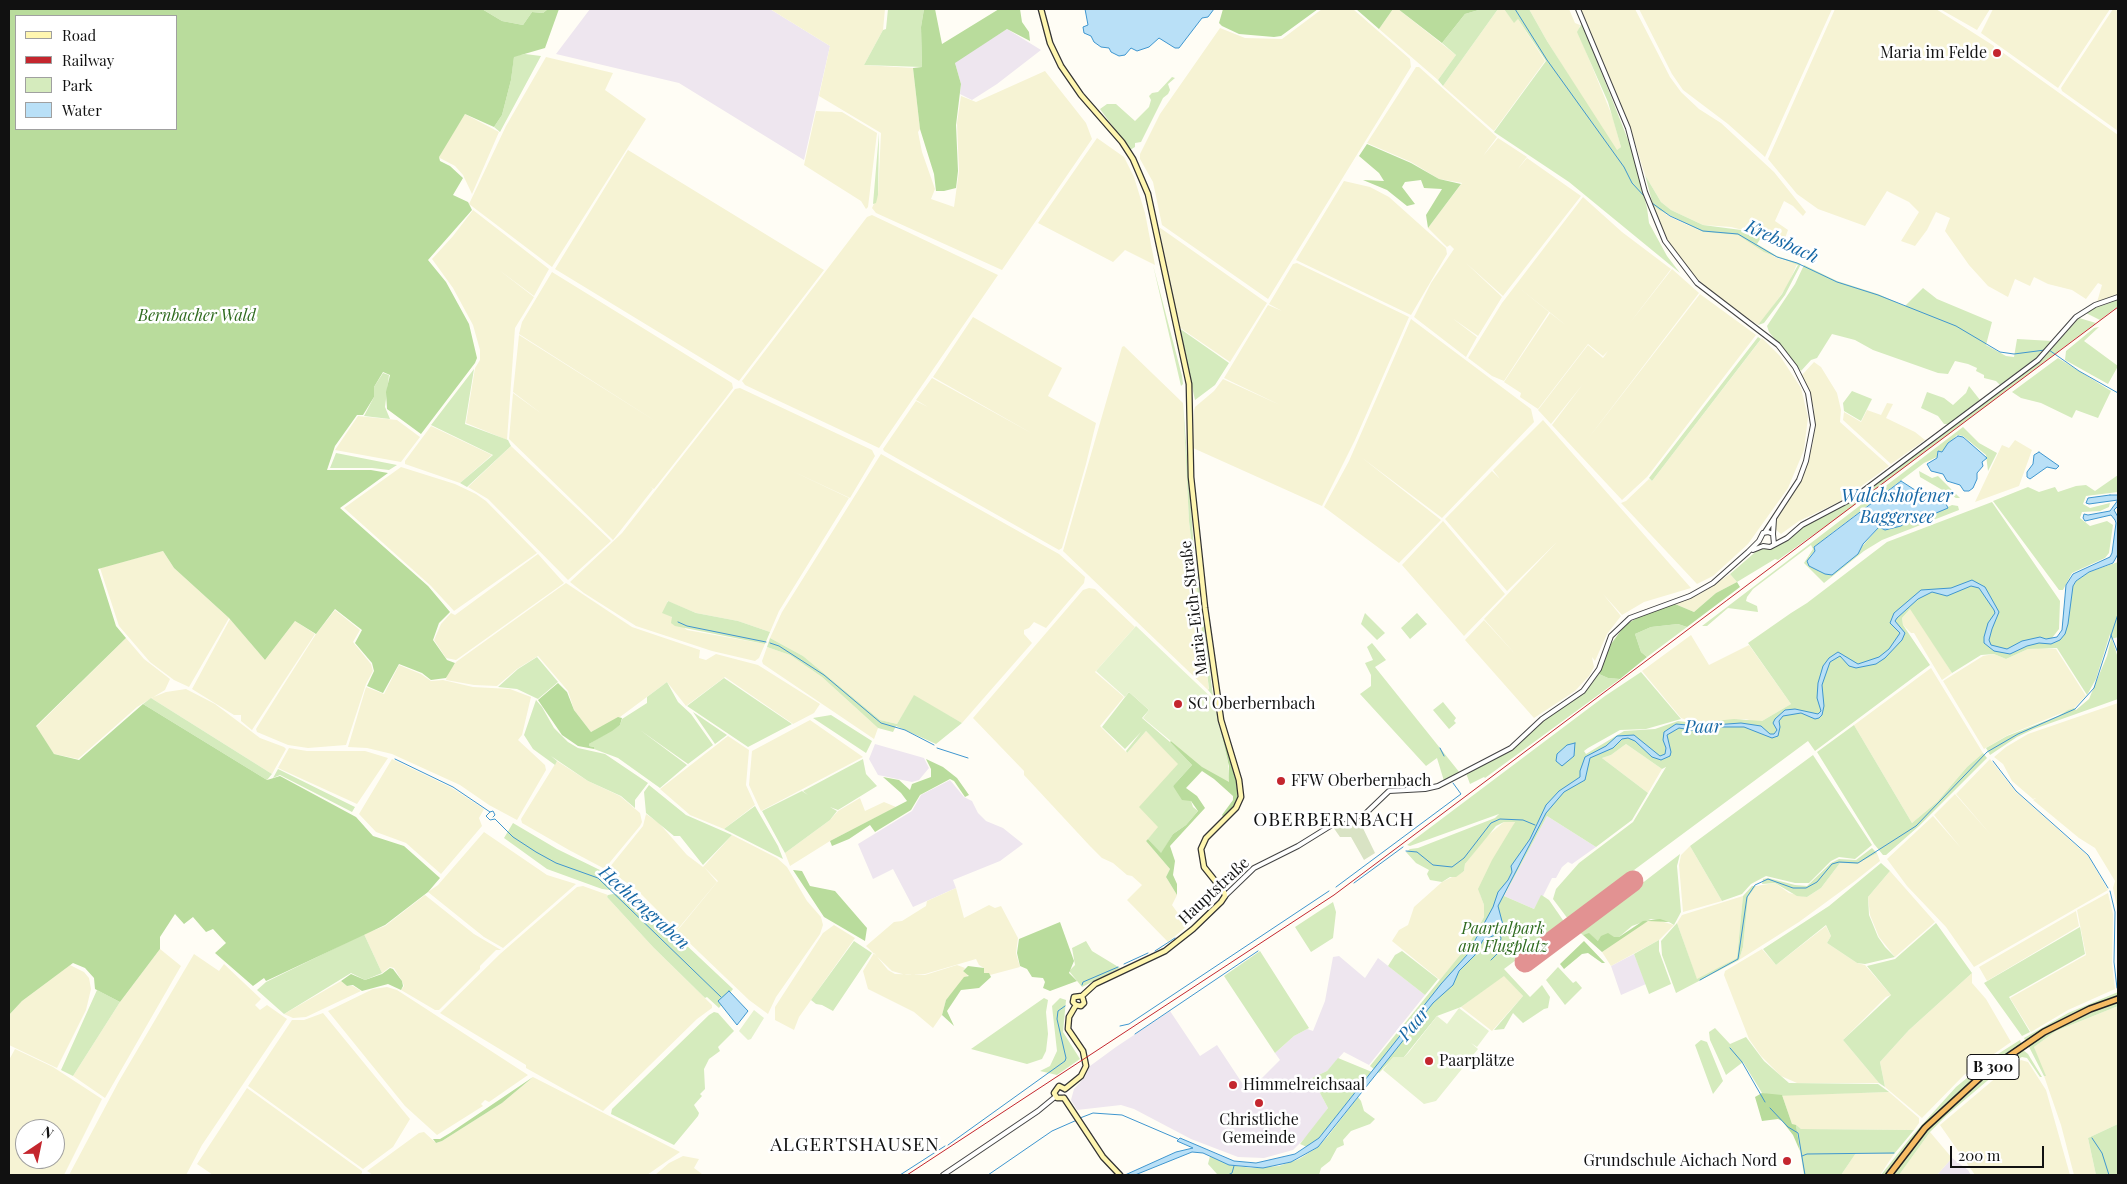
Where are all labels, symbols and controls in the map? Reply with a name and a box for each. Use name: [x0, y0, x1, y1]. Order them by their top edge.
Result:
legend: [15, 15, 178, 130]
text: Road: [62, 25, 96, 45]
place label: Maria im Felde: [1880, 43, 1987, 63]
marker: Maria im Felde: [1991, 47, 2003, 59]
text: Railway: [62, 50, 114, 70]
text: Park: [62, 75, 93, 95]
text: Water: [62, 100, 102, 120]
water label: Krebsbach: [1742, 216, 1822, 268]
park label: Bernbacher Wald: [138, 306, 256, 326]
water label: Walchshofener Baggersee: [1841, 485, 1953, 528]
street label: Maria-Eich-Straße: [1176, 540, 1212, 676]
place label: SC Oberbernbach: [1188, 694, 1315, 714]
marker: SC Oberbernbach: [1172, 698, 1184, 710]
water label: Paar: [1684, 716, 1722, 738]
place label: FFW Oberbernbach: [1291, 771, 1431, 791]
marker: FFW Oberbernbach: [1275, 775, 1287, 787]
district label: OBERBERNBACH: [1252, 809, 1416, 831]
street label: Hauptstraße: [1175, 853, 1253, 929]
water label: Hechtengraben: [594, 862, 694, 954]
park label: Paartalpark am Flugplatz: [1458, 919, 1548, 957]
water label: Paar: [1394, 1003, 1434, 1045]
place label: Paarplätze: [1439, 1051, 1515, 1071]
road number: B 300: [1967, 1054, 2019, 1080]
marker: Paarplätze: [1423, 1055, 1435, 1067]
place label: Himmelreichsaal: [1243, 1075, 1365, 1095]
marker: Himmelreichsaal: [1227, 1079, 1239, 1091]
marker: Christliche Gemeinde: [1253, 1097, 1265, 1109]
place label: Christliche Gemeinde: [1219, 1110, 1299, 1148]
north arrow: [15, 1119, 65, 1169]
text: N: [39, 1121, 58, 1143]
district label: ALGERTSHAUSEN: [769, 1134, 941, 1156]
scale bar: [1952, 1136, 2046, 1168]
text: 200 m: [1958, 1145, 2000, 1165]
place label: Grundschule Aichach Nord: [1583, 1151, 1777, 1171]
marker: Grundschule Aichach Nord: [1781, 1155, 1793, 1167]

